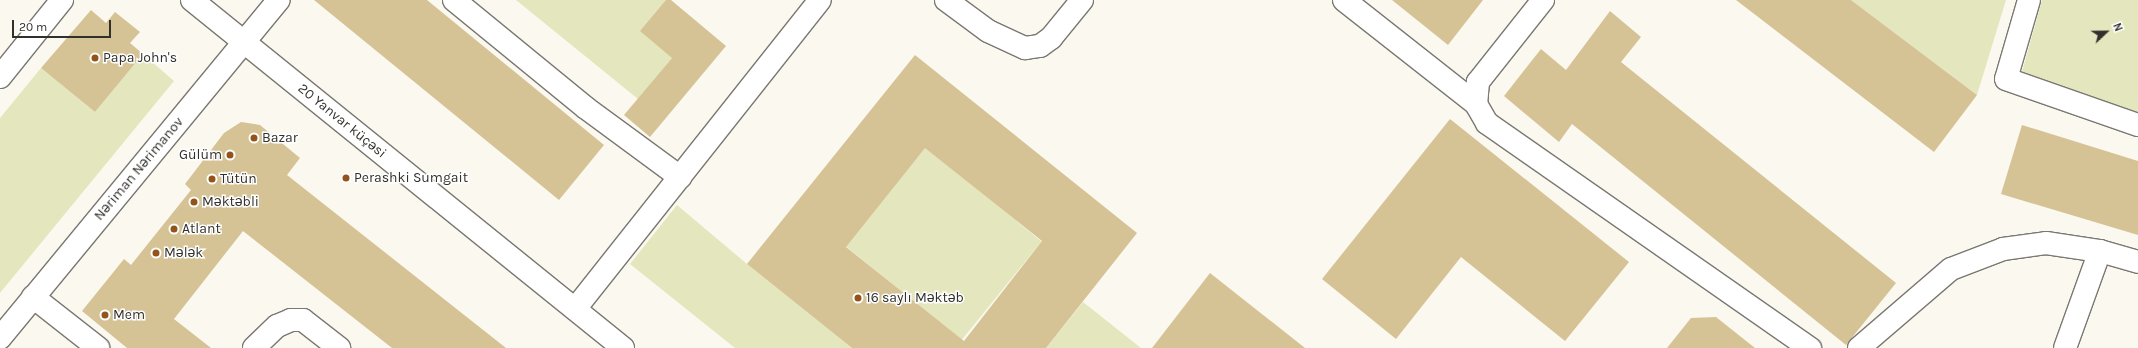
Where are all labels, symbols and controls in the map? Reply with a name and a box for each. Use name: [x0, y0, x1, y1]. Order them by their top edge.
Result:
scale bar: [14, 12, 113, 38]
north arrow: [2086, 12, 2126, 52]
text: 20 m: [19, 20, 47, 34]
text: N: [2110, 21, 2125, 33]
place label: Papa John's: [103, 50, 177, 66]
marker: Papa John's: [90, 53, 100, 63]
street label: 20 Yanvar küçəsi: [294, 80, 390, 162]
street label: Nəriman Nərimanov: [91, 114, 187, 224]
place label: Bazar: [262, 130, 298, 146]
marker: Bazar: [249, 133, 259, 143]
place label: Gülüm: [179, 147, 222, 163]
marker: Gülüm: [225, 150, 235, 160]
place label: Perashki Sumgait: [354, 170, 468, 186]
place label: Tütün: [220, 171, 257, 187]
marker: Perashki Sumgait: [341, 173, 351, 183]
marker: Tütün: [207, 174, 217, 184]
place label: Məktəbli: [202, 194, 259, 210]
marker: Məktəbli: [189, 197, 199, 207]
place label: Atlant: [182, 221, 221, 237]
marker: Atlant: [169, 224, 179, 234]
place label: Mələk: [164, 245, 203, 261]
marker: Mələk: [151, 248, 161, 258]
place label: 16 saylı Məktəb: [866, 290, 964, 306]
marker: 16 saylı Məktəb: [853, 293, 863, 303]
place label: Mem: [113, 307, 145, 323]
marker: Mem: [100, 310, 110, 320]

